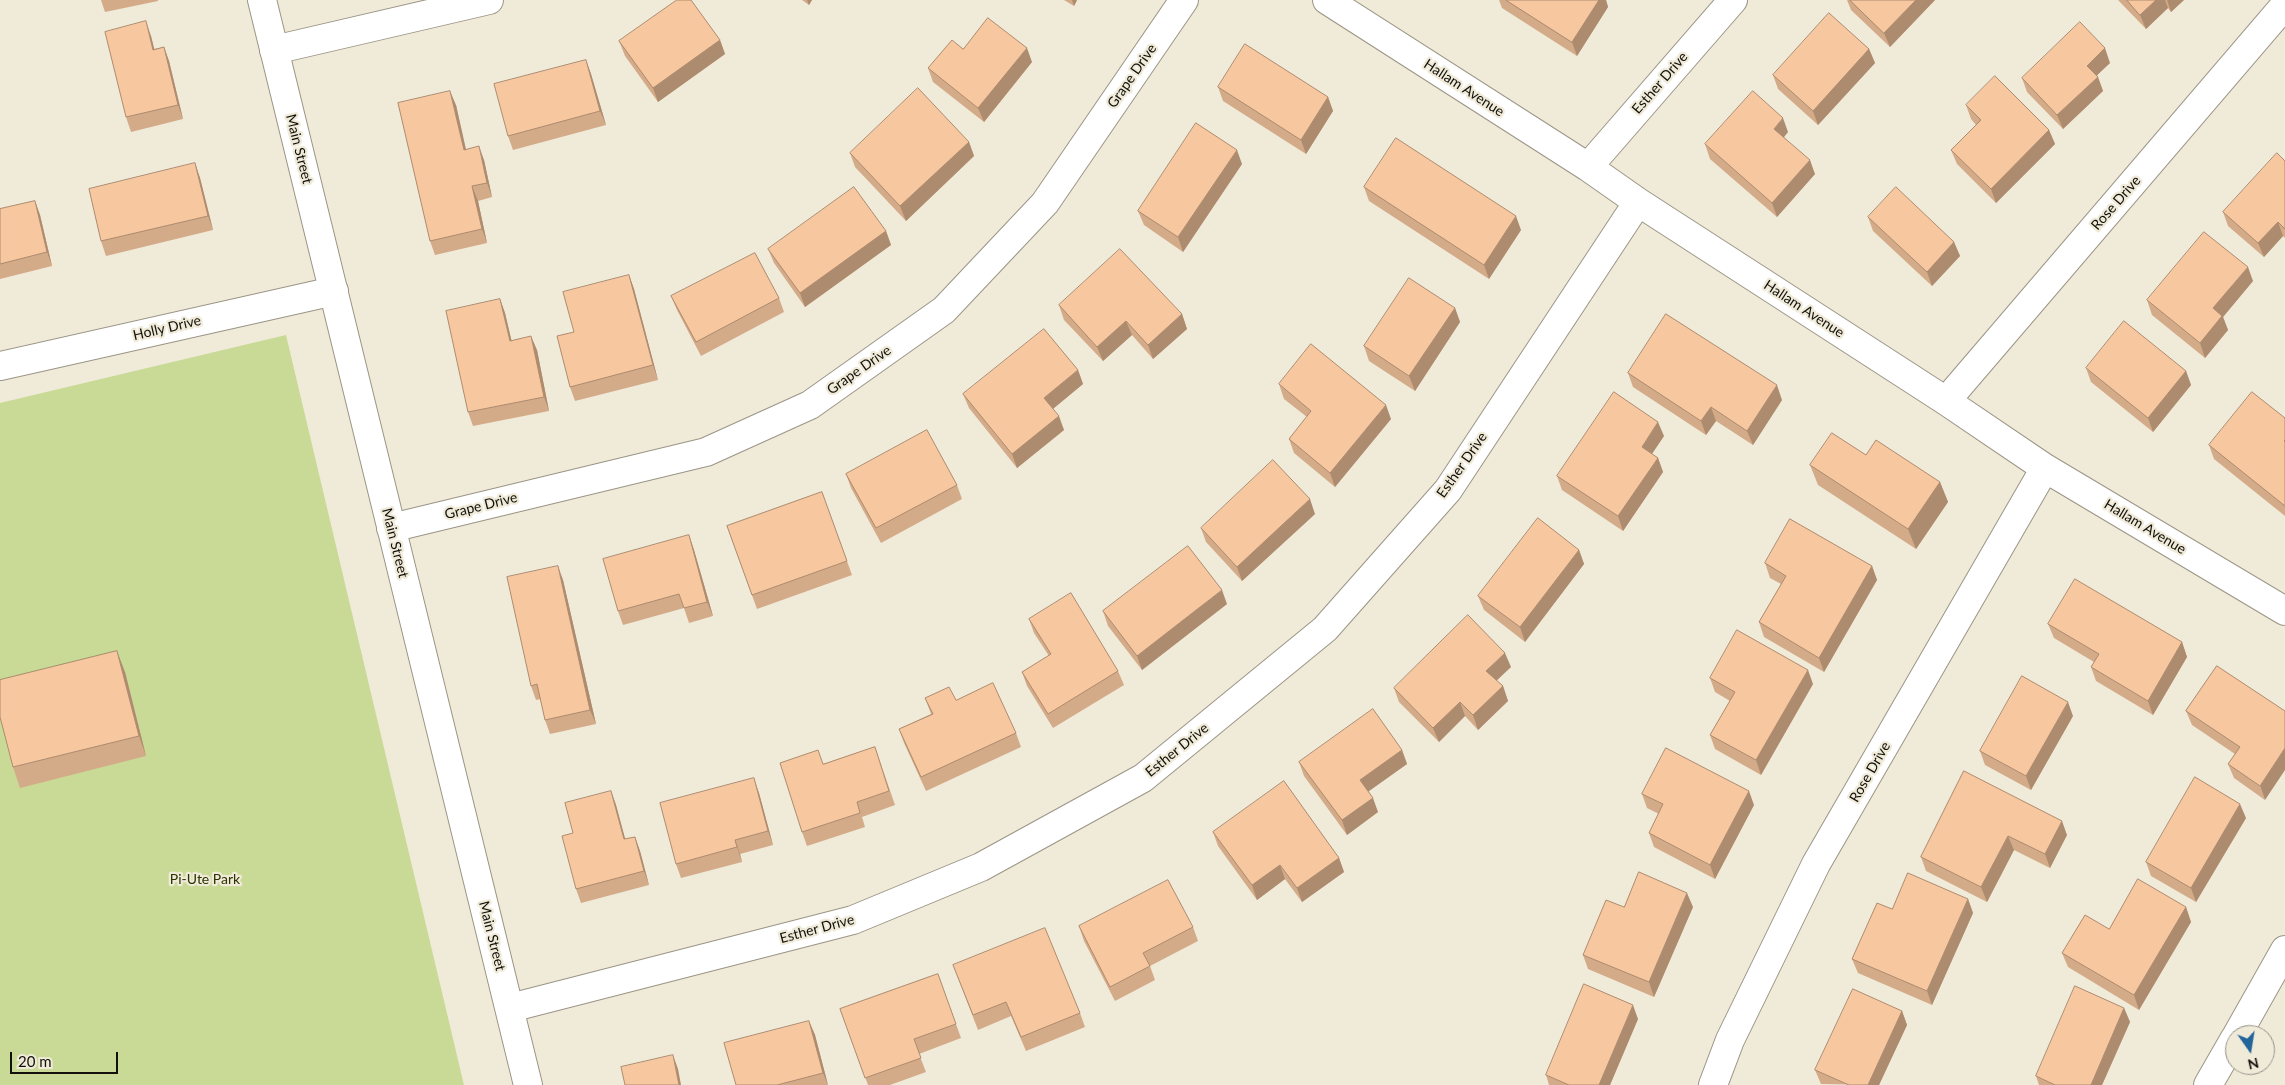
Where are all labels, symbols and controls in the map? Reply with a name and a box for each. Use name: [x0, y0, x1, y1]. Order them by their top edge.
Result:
street label: Grape Drive: [1104, 41, 1160, 111]
street label: Esther Drive: [1629, 49, 1691, 117]
street label: Hallam Avenue: [1421, 56, 1507, 120]
street label: Main Street: [282, 112, 316, 186]
street label: Rose Drive: [2088, 172, 2144, 234]
street label: Hallam Avenue: [1761, 277, 1847, 341]
street label: Holly Drive: [131, 312, 203, 344]
street label: Grape Drive: [824, 342, 894, 398]
street label: Esther Drive: [1433, 429, 1491, 501]
street label: Grape Drive: [443, 489, 519, 523]
street label: Hallam Avenue: [2101, 496, 2189, 558]
street label: Main Street: [378, 506, 412, 580]
street label: Esther Drive: [1142, 719, 1212, 781]
street label: Rose Drive: [1846, 739, 1894, 805]
park label: Pi-Ute Park: [170, 871, 240, 887]
street label: Main Street: [475, 899, 509, 973]
street label: Esther Drive: [778, 911, 856, 947]
north arrow: [2225, 1025, 2275, 1075]
scale bar: [12, 1042, 120, 1074]
text: 20 m: [18, 1052, 52, 1070]
text: N: [2246, 1055, 2260, 1074]

